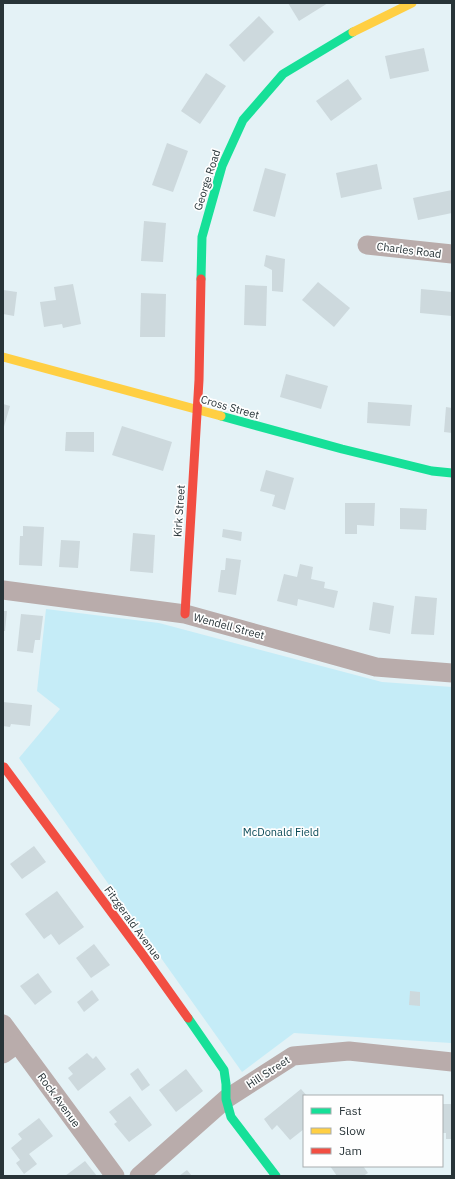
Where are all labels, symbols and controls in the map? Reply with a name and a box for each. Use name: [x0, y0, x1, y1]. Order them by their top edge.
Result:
street label: George Road: [191, 148, 223, 212]
street label: Charles Road: [376, 239, 442, 261]
street label: Cross Street: [199, 392, 261, 422]
street label: Kirk Street: [170, 484, 188, 538]
street label: Wendell Street: [192, 610, 266, 642]
park label: McDonald Field: [243, 825, 319, 839]
street label: Fitzgerald Avenue: [101, 883, 165, 963]
street label: Hill Street: [244, 1053, 293, 1091]
street label: Rock Avenue: [35, 1070, 83, 1130]
legend: [303, 1095, 443, 1167]
text: Fast: [339, 1103, 362, 1118]
text: Slow: [339, 1123, 365, 1138]
text: Jam: [339, 1143, 362, 1158]

